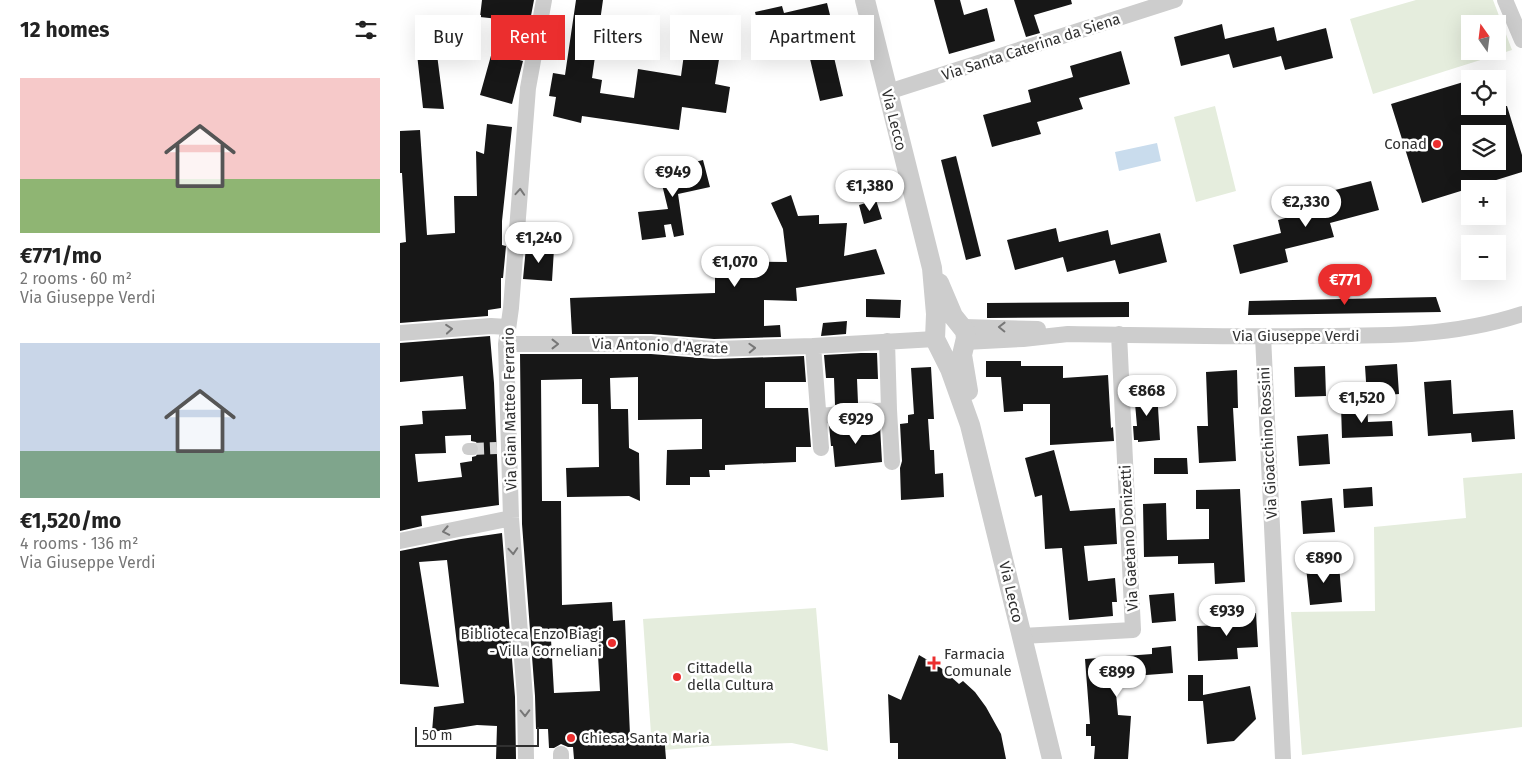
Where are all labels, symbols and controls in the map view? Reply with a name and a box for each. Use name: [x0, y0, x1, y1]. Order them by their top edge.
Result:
street label: Via Santa Caterina da Siena: [939, 10, 1123, 84]
chip: Buy: [415, 15, 481, 60]
chip: Rent: [491, 15, 565, 60]
chip: Filters: [575, 15, 660, 60]
chip: New: [670, 15, 741, 60]
chip: Apartment: [751, 15, 874, 60]
north arrow: [1461, 15, 1506, 60]
map controls: [1461, 15, 1506, 280]
icon: filters: [352, 16, 380, 44]
text: 12 homes: [20, 17, 109, 43]
button: locate: [1461, 70, 1506, 115]
street label: Via Lecco: [878, 88, 910, 152]
icon: home: [155, 111, 245, 201]
button: layers: [1461, 125, 1506, 170]
place label: Conad: [1384, 135, 1427, 153]
marker: Conad: [1431, 138, 1443, 150]
pin: €949: [643, 156, 703, 198]
text: €949: [655, 162, 691, 181]
pin: €1,380: [829, 170, 911, 212]
text: €1,380: [846, 176, 894, 195]
button: +: [1461, 180, 1506, 225]
pin: €2,330: [1265, 186, 1347, 228]
one-way arrow: [514, 187, 525, 195]
text: €2,330: [1282, 192, 1330, 211]
pin: €1,240: [498, 222, 580, 264]
text: €1,240: [516, 228, 562, 247]
button: −: [1461, 235, 1506, 280]
text: €771/mo: [20, 243, 102, 269]
pin: €1,070: [694, 246, 776, 288]
text: €1,070: [712, 252, 758, 271]
pin: €771: [1315, 264, 1375, 306]
text: 2 rooms · 60 m²: [20, 269, 132, 288]
text: €771: [1329, 270, 1361, 289]
text: Via Giuseppe Verdi: [20, 288, 155, 307]
one-way arrow: [998, 322, 1006, 332]
one-way arrow: [445, 324, 453, 335]
street label: Via Gian Matteo Ferrario: [500, 327, 520, 491]
street label: Via Giuseppe Verdi: [1233, 327, 1359, 345]
street label: Via Antonio d'Agrate: [591, 335, 729, 357]
one-way arrow: [551, 339, 559, 349]
one-way arrow: [748, 343, 756, 353]
street label: Via Gioacchino Rossini: [1255, 366, 1281, 520]
pin: €868: [1117, 374, 1177, 417]
icon: home: [155, 376, 245, 466]
text: €868: [1129, 381, 1165, 400]
pin: €1,520: [1321, 382, 1403, 424]
text: €1,520: [1339, 388, 1385, 407]
pin: €929: [826, 402, 886, 445]
text: €929: [839, 409, 873, 428]
street label: Via Gaetano Donizetti: [1116, 464, 1142, 612]
text: €1,520/mo: [20, 508, 121, 534]
one-way arrow: [442, 526, 451, 536]
text: 4 rooms · 136 m²: [20, 534, 138, 553]
pin: €890: [1294, 542, 1354, 584]
one-way arrow: [507, 547, 518, 555]
text: €890: [1306, 548, 1342, 567]
text: Via Giuseppe Verdi: [20, 553, 155, 572]
street label: Via Lecco: [995, 560, 1027, 624]
pin: €939: [1197, 594, 1257, 637]
text: €939: [1210, 601, 1244, 620]
place label: Biblioteca Enzo Biagi - Villa Corneliani: [461, 625, 602, 660]
marker: Biblioteca Enzo Biagi - Villa Corneliani: [606, 637, 618, 649]
place label: Farmacia Comunale: [944, 645, 1012, 680]
pin: €899: [1087, 656, 1147, 698]
marker: Farmacia Comunale: [928, 657, 940, 669]
place label: Cittadella della Cultura: [687, 659, 774, 694]
text: €899: [1099, 662, 1135, 681]
marker: Cittadella della Cultura: [671, 671, 683, 683]
one-way arrow: [520, 710, 530, 717]
scale bar: [415, 724, 539, 747]
text: 50 m: [422, 727, 453, 744]
place label: Chiesa Santa Maria: [581, 729, 710, 747]
marker: Chiesa Santa Maria: [565, 732, 577, 744]

